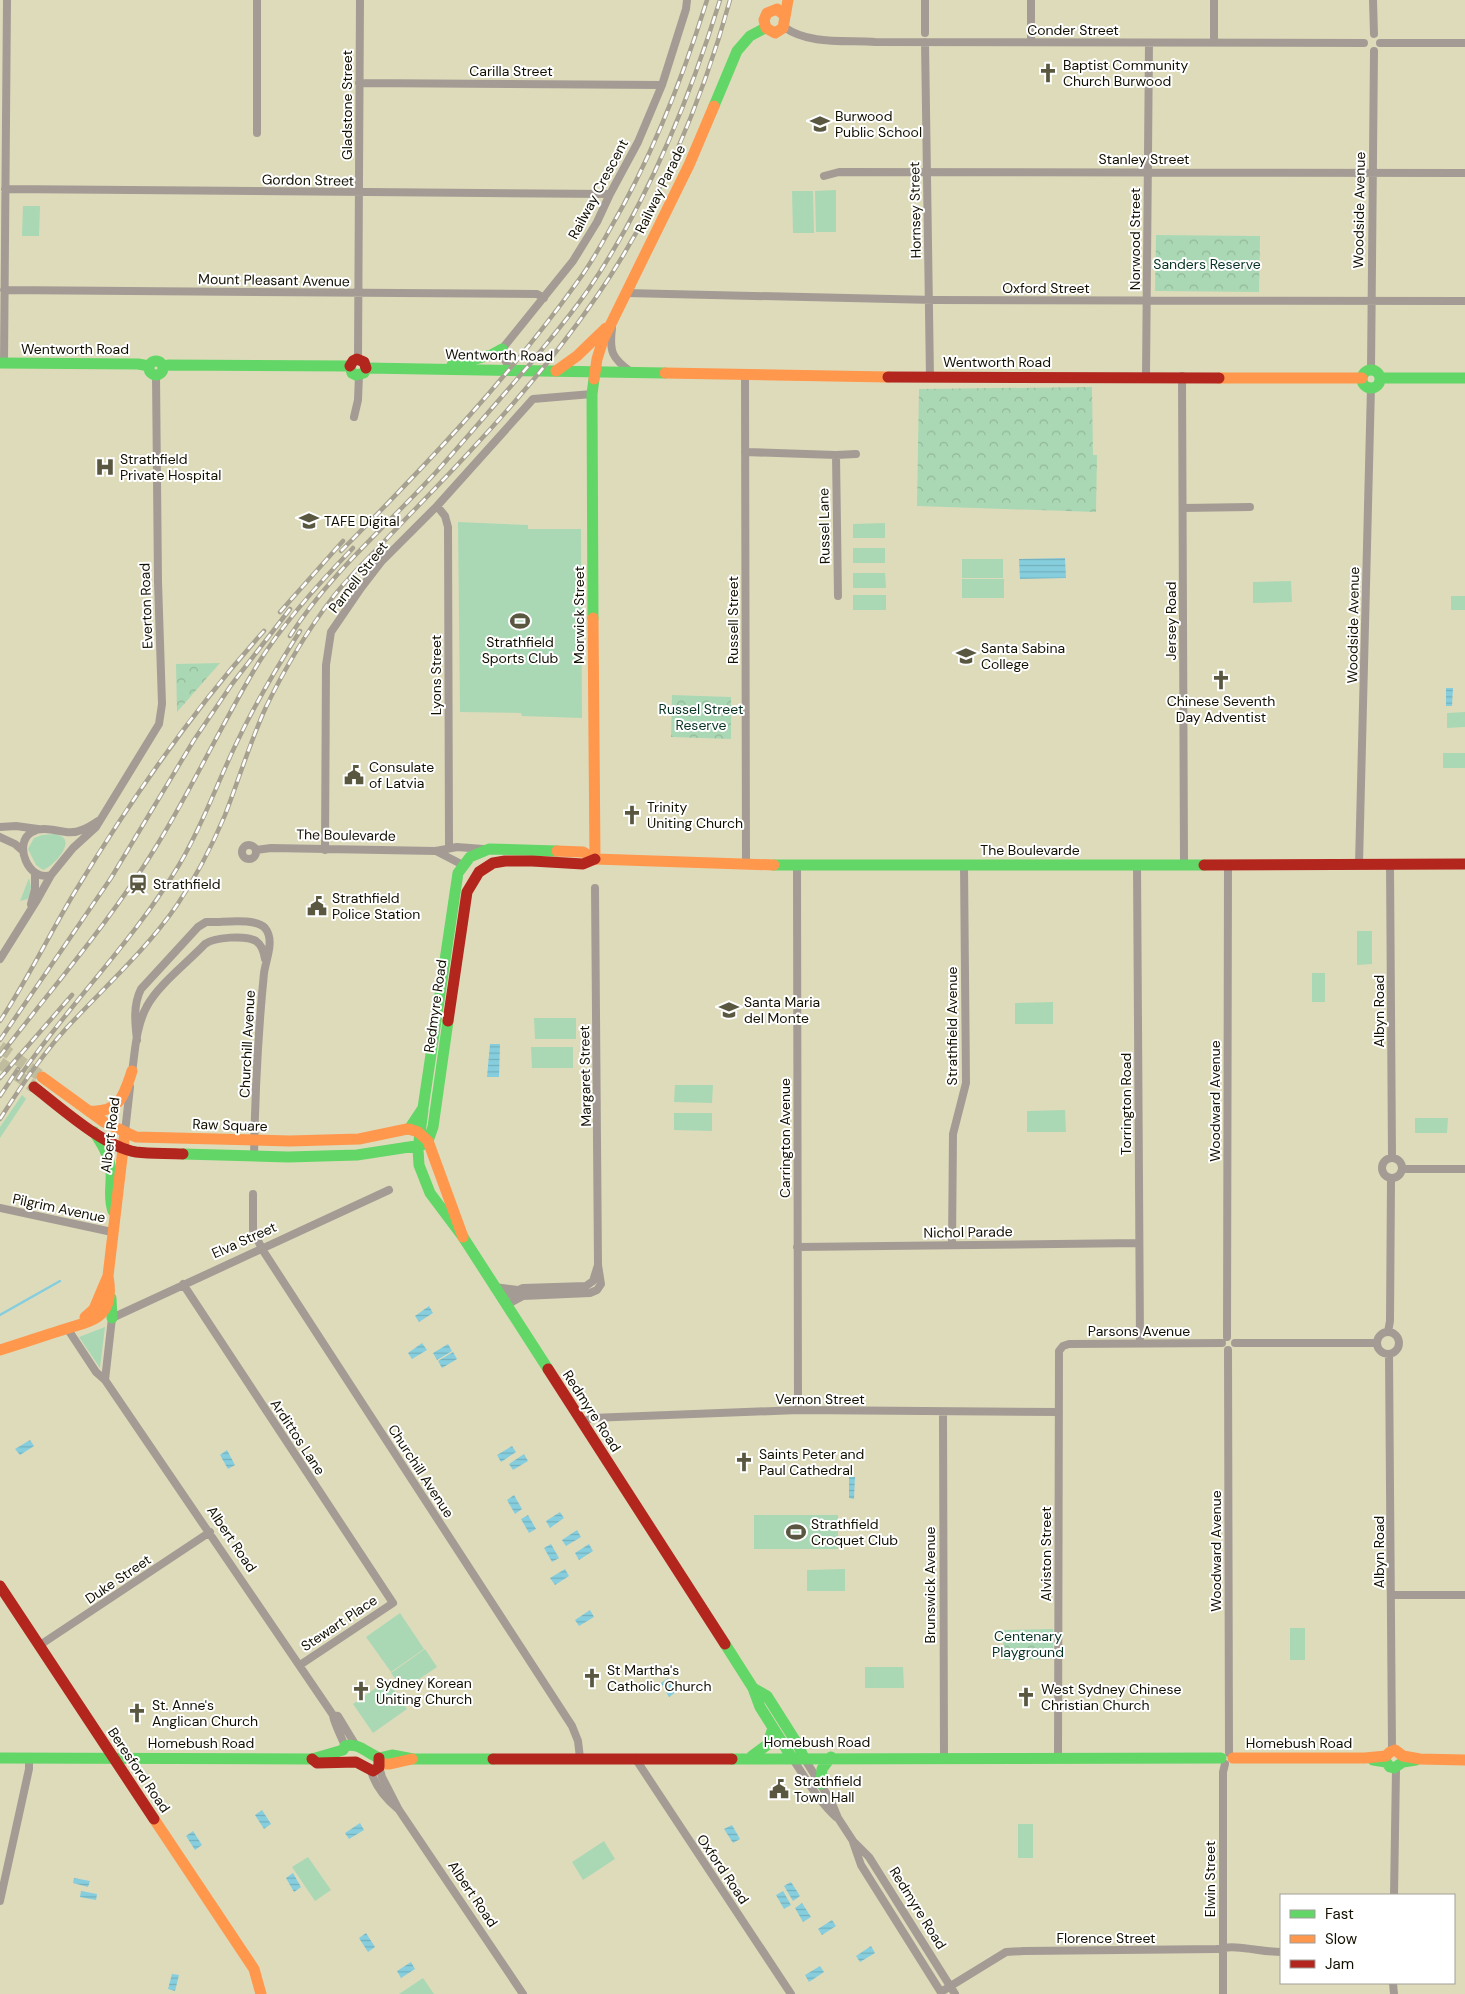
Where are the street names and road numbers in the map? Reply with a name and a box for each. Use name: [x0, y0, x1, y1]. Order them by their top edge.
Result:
street label: Conder Street: [1027, 21, 1119, 39]
street label: Gladstone Street: [338, 50, 356, 160]
street label: Carilla Street: [469, 62, 553, 80]
street label: Railway Crescent: [564, 136, 632, 242]
street label: Railway Parade: [631, 142, 689, 236]
street label: Stanley Street: [1098, 150, 1190, 168]
street label: Woodside Avenue: [1349, 151, 1369, 268]
street label: Hornsey Street: [905, 161, 925, 259]
street label: Gordon Street: [262, 170, 354, 190]
street label: Norwood Street: [1126, 188, 1144, 290]
street label: Mount Pleasant Avenue: [198, 270, 350, 290]
street label: Oxford Street: [1002, 279, 1090, 297]
street label: Wentworth Road: [21, 340, 129, 358]
street label: Wentworth Road: [445, 345, 553, 365]
street label: Wentworth Road: [943, 353, 1051, 371]
street label: Russel Lane: [814, 488, 834, 564]
street label: Parnell Street: [324, 537, 392, 617]
street label: Everton Road: [136, 563, 156, 649]
street label: Morwick Street: [570, 566, 588, 664]
street label: Woodside Avenue: [1343, 566, 1363, 683]
street label: Russell Street: [724, 576, 742, 664]
street label: Jersey Road: [1162, 582, 1180, 660]
street label: Lyons Street: [427, 635, 445, 715]
street label: The Boulevarde: [296, 825, 396, 845]
street label: The Boulevarde: [980, 841, 1080, 859]
street label: Redmyre Road: [420, 958, 450, 1054]
street label: Strathfield Avenue: [943, 967, 961, 1085]
street label: Albyn Road: [1370, 975, 1388, 1047]
street label: Churchill Avenue: [235, 990, 259, 1098]
street label: Margaret Street: [575, 1025, 595, 1127]
street label: Woodward Avenue: [1206, 1040, 1224, 1162]
street label: Torrington Road: [1117, 1053, 1135, 1155]
street label: Carrington Avenue: [776, 1078, 794, 1198]
street label: Albert Road: [96, 1096, 124, 1174]
street label: Raw Square: [192, 1115, 268, 1135]
street label: Pilgrim Avenue: [11, 1189, 107, 1227]
street label: Elva Street: [209, 1218, 279, 1262]
street label: Nichol Parade: [923, 1222, 1013, 1242]
street label: Parsons Avenue: [1088, 1322, 1190, 1340]
street label: Redmyre Road: [559, 1367, 625, 1455]
street label: Vernon Street: [775, 1390, 865, 1408]
street label: Ardittos Lane: [267, 1396, 329, 1478]
street label: Churchill Avenue: [384, 1421, 458, 1521]
street label: Woodward Avenue: [1207, 1490, 1225, 1612]
street label: Albert Road: [203, 1502, 261, 1576]
street label: Alviston Street: [1037, 1507, 1055, 1601]
street label: Albyn Road: [1370, 1516, 1388, 1588]
street label: Brunswick Avenue: [921, 1527, 939, 1643]
street label: Duke Street: [82, 1550, 154, 1608]
street label: Stewart Place: [297, 1591, 381, 1655]
street label: Beresford Road: [104, 1724, 174, 1816]
street label: Homebush Road: [764, 1733, 870, 1751]
street label: Homebush Road: [148, 1734, 254, 1752]
street label: Homebush Road: [1246, 1734, 1352, 1752]
street label: Oxford Road: [693, 1831, 753, 1907]
street label: Elwin Street: [1201, 1841, 1219, 1917]
street label: Albert Road: [444, 1857, 502, 1931]
street label: Redmyre Road: [885, 1863, 951, 1953]
street label: Florence Street: [1056, 1929, 1156, 1947]

